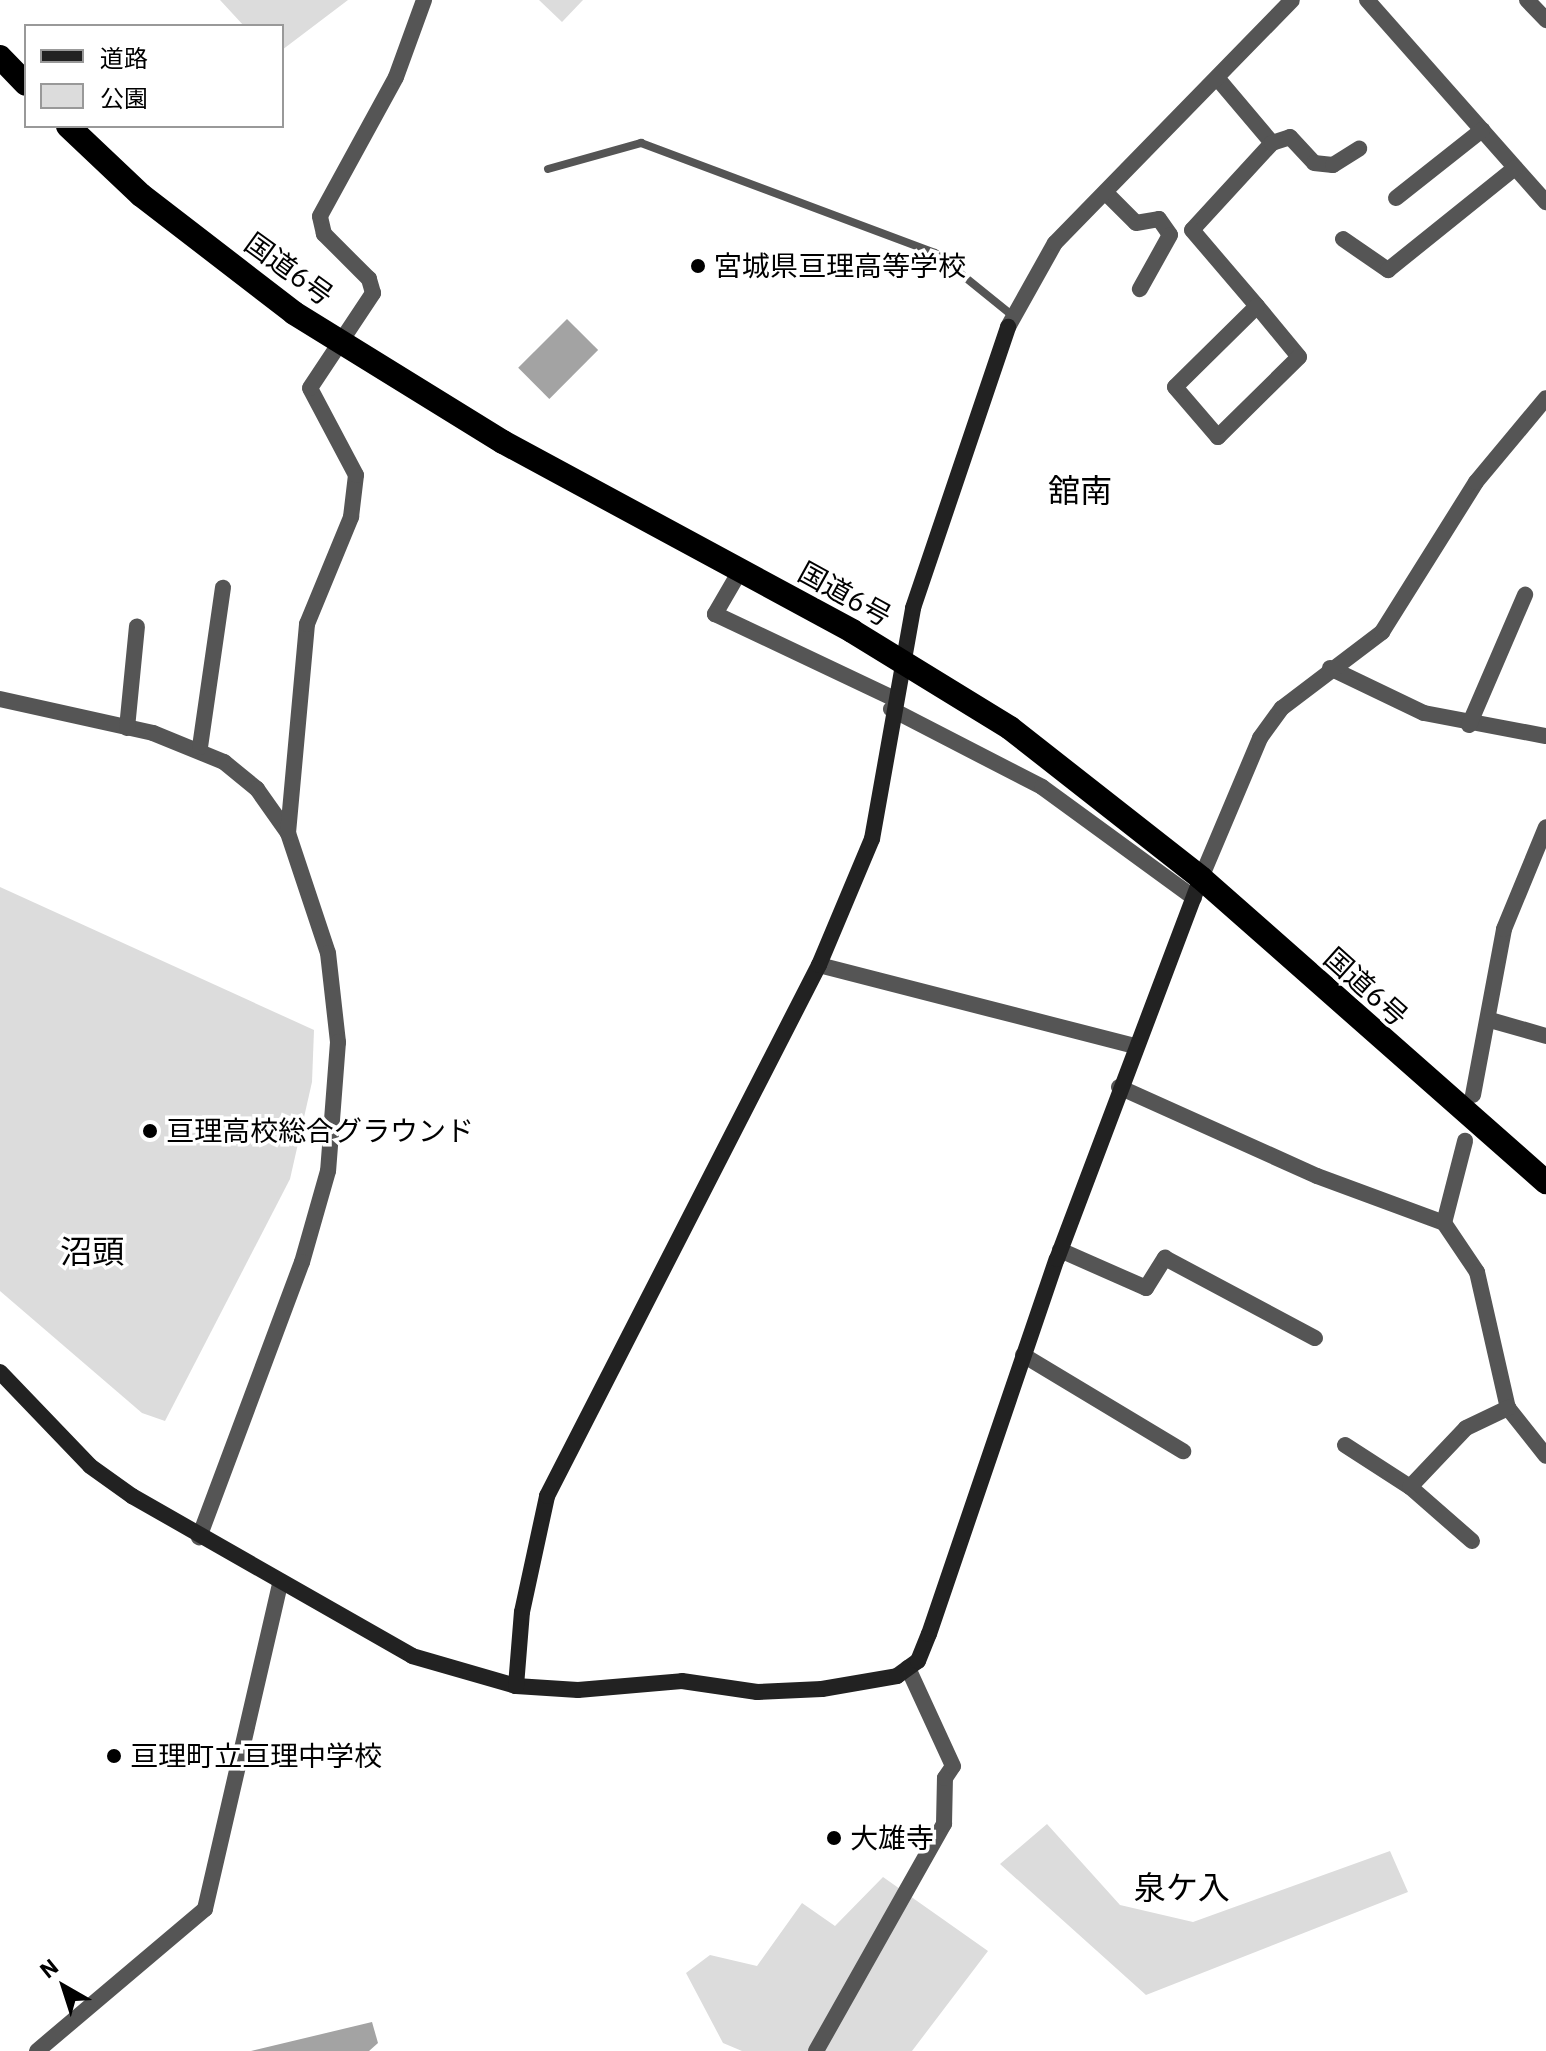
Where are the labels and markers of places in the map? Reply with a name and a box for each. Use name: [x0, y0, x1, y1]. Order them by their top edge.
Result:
place label: 宮城県亘理高等学校: [714, 249, 966, 283]
marker: 宮城県亘理高等学校: [689, 257, 707, 275]
place label: 亘理高校総合グラウンド: [166, 1114, 474, 1148]
marker: 亘理高校総合グラウンド: [141, 1122, 159, 1140]
place label: 亘理町立亘理中学校: [130, 1739, 382, 1773]
marker: 亘理町立亘理中学校: [105, 1747, 123, 1765]
place label: 大雄寺: [850, 1821, 934, 1855]
marker: 大雄寺: [825, 1829, 843, 1847]

